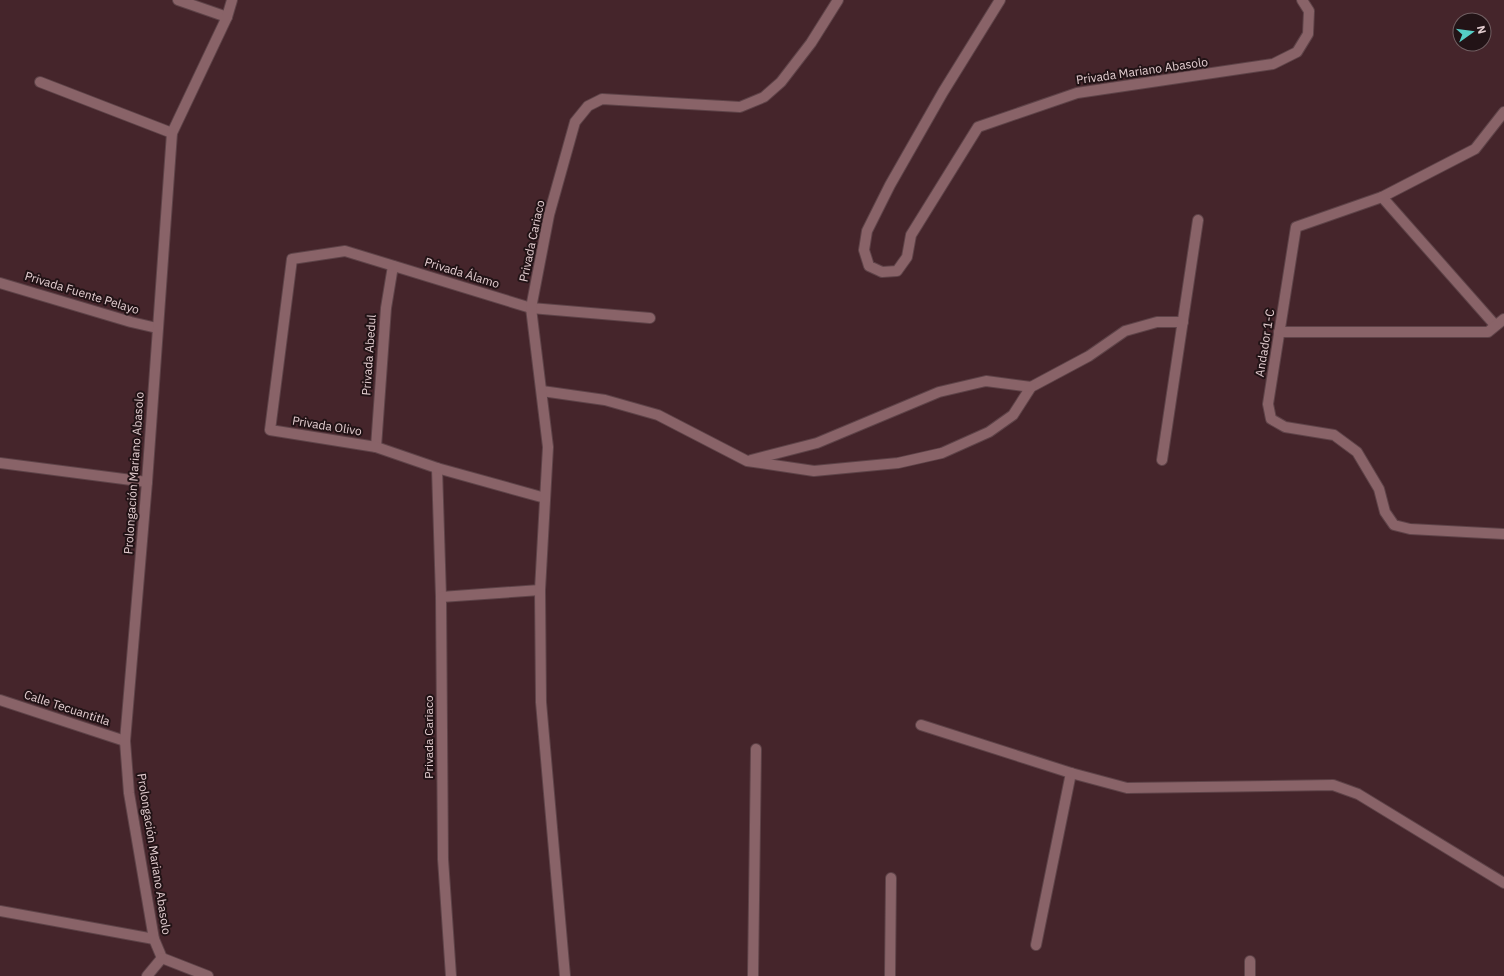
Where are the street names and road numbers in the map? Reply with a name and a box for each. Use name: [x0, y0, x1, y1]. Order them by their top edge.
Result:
street label: Privada Mariano Abasolo: [1075, 54, 1209, 87]
street label: Privada Cariaco: [516, 198, 548, 283]
street label: Privada Álamo: [423, 254, 502, 291]
street label: Privada Fuente Pelayo: [23, 268, 142, 317]
street label: Andador 1-C: [1252, 307, 1277, 378]
street label: Privada Abedul: [358, 314, 379, 396]
street label: Prolongación Mariano Abasolo: [120, 391, 147, 555]
street label: Privada Olivo: [291, 413, 363, 438]
street label: Calle Tecuantitla: [22, 687, 113, 729]
street label: Privada Cariaco: [421, 695, 436, 779]
street label: Prolongación Mariano Abasolo: [134, 772, 175, 936]

